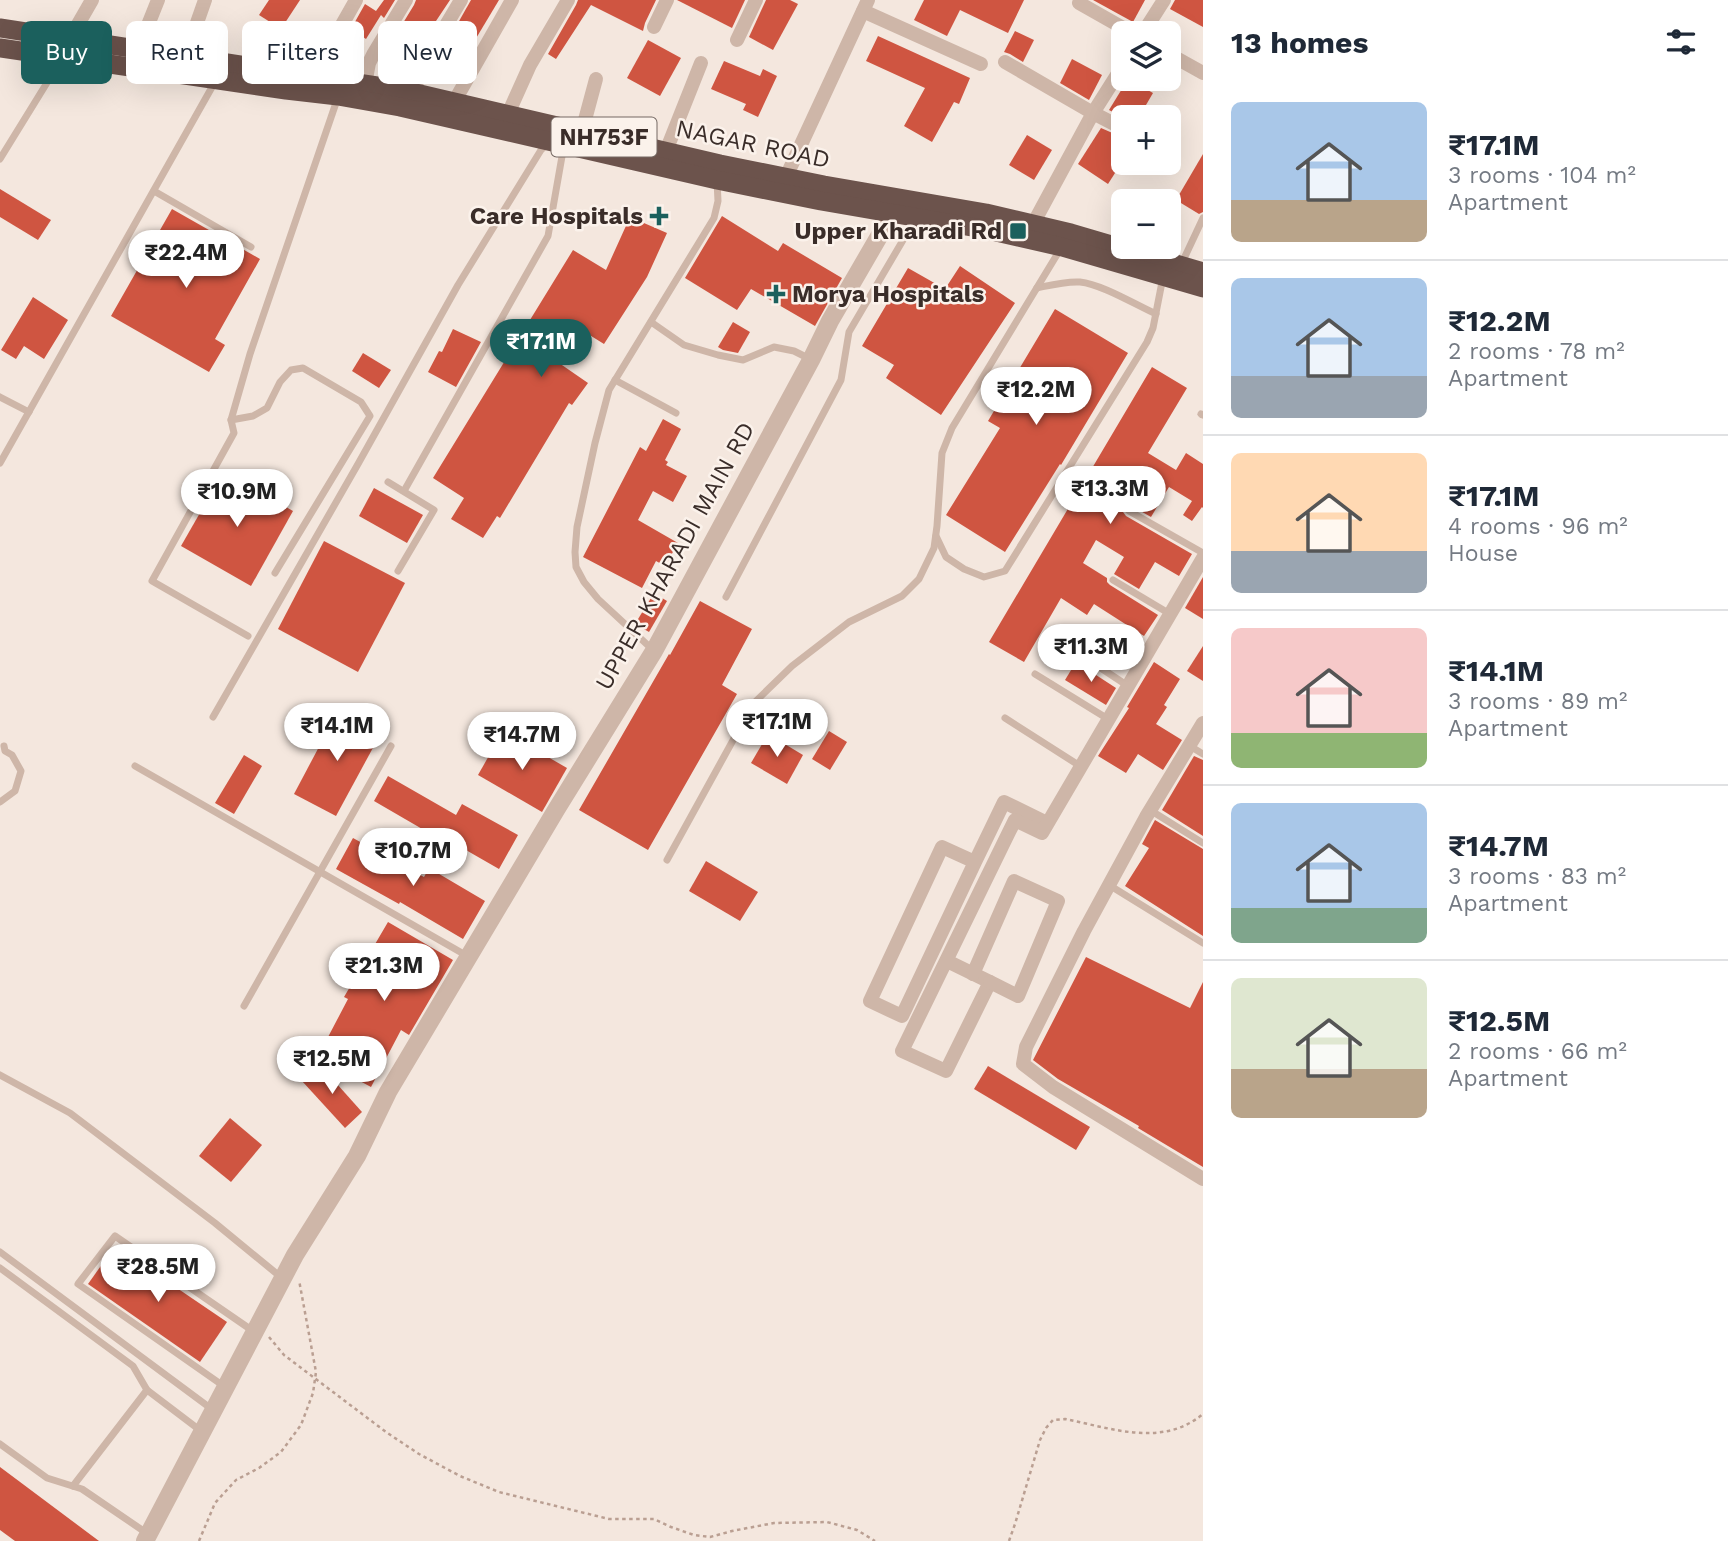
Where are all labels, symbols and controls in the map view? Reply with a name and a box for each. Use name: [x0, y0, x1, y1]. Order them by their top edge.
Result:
chip: Buy: [21, 21, 112, 84]
chip: Rent: [126, 21, 228, 84]
chip: Filters: [242, 21, 364, 84]
chip: New: [378, 21, 477, 84]
map controls: [1111, 21, 1181, 259]
button: layers: [1111, 21, 1181, 91]
icon: filters: [1662, 23, 1700, 61]
text: 13 homes: [1231, 25, 1368, 60]
button: +: [1111, 105, 1181, 175]
street label: NAGAR ROAD: [673, 114, 833, 174]
road number: NH753F: [552, 118, 656, 156]
text: ₹17.1M: [1448, 127, 1540, 162]
icon: home: [1287, 130, 1371, 214]
text: 3 rooms · 104 m²: [1448, 162, 1636, 189]
button: −: [1111, 189, 1181, 259]
text: Apartment: [1448, 189, 1568, 216]
place label: Care Hospitals: [470, 202, 643, 230]
marker: Care Hospitals: [649, 206, 669, 226]
place label: Upper Kharadi Rd: [794, 217, 1002, 245]
marker: Upper Kharadi Rd: [1008, 221, 1028, 241]
pin: ₹22.4M: [129, 230, 243, 290]
text: ₹22.4M: [144, 239, 228, 266]
place label: Morya Hospitals: [792, 280, 985, 308]
marker: Morya Hospitals: [766, 284, 786, 304]
text: ₹12.2M: [1448, 303, 1551, 338]
icon: home: [1287, 306, 1371, 390]
pin: ₹17.1M: [484, 320, 598, 379]
text: ₹17.1M: [506, 328, 576, 355]
text: 2 rooms · 78 m²: [1448, 338, 1625, 365]
text: Apartment: [1448, 365, 1568, 392]
pin: ₹12.2M: [979, 368, 1093, 427]
text: ₹12.2M: [997, 376, 1075, 403]
street label: UPPER KHARADI MAIN RD: [590, 417, 760, 695]
pin: ₹13.3M: [1053, 466, 1167, 526]
pin: ₹10.9M: [180, 470, 294, 529]
text: ₹13.3M: [1071, 475, 1149, 502]
text: ₹10.9M: [197, 478, 277, 505]
text: ₹17.1M: [1448, 478, 1540, 513]
icon: home: [1287, 481, 1371, 565]
text: 4 rooms · 96 m²: [1448, 513, 1628, 540]
text: House: [1448, 540, 1518, 567]
pin: ₹11.3M: [1034, 624, 1148, 684]
text: ₹11.3M: [1054, 633, 1128, 660]
text: ₹14.1M: [1448, 653, 1544, 688]
icon: home: [1287, 656, 1371, 740]
text: 3 rooms · 89 m²: [1448, 688, 1627, 715]
pin: ₹17.1M: [720, 700, 834, 759]
pin: ₹14.1M: [280, 704, 394, 763]
text: ₹17.1M: [742, 708, 812, 735]
text: ₹14.1M: [300, 712, 374, 739]
pin: ₹14.7M: [465, 712, 579, 772]
text: Apartment: [1448, 715, 1568, 742]
text: ₹14.7M: [483, 721, 561, 748]
pin: ₹10.7M: [356, 828, 470, 888]
text: ₹14.7M: [1448, 828, 1549, 863]
icon: home: [1287, 831, 1371, 915]
text: ₹10.7M: [374, 837, 452, 864]
text: 3 rooms · 83 m²: [1448, 863, 1626, 890]
text: Apartment: [1448, 890, 1568, 917]
pin: ₹21.3M: [327, 944, 441, 1003]
text: ₹21.3M: [345, 952, 423, 979]
text: ₹12.5M: [1448, 1003, 1550, 1038]
icon: home: [1287, 1006, 1371, 1090]
pin: ₹12.5M: [275, 1036, 389, 1096]
text: 2 rooms · 66 m²: [1448, 1038, 1627, 1065]
text: ₹12.5M: [293, 1045, 371, 1072]
text: Apartment: [1448, 1065, 1568, 1092]
pin: ₹28.5M: [101, 1244, 215, 1304]
text: ₹28.5M: [117, 1253, 199, 1280]

